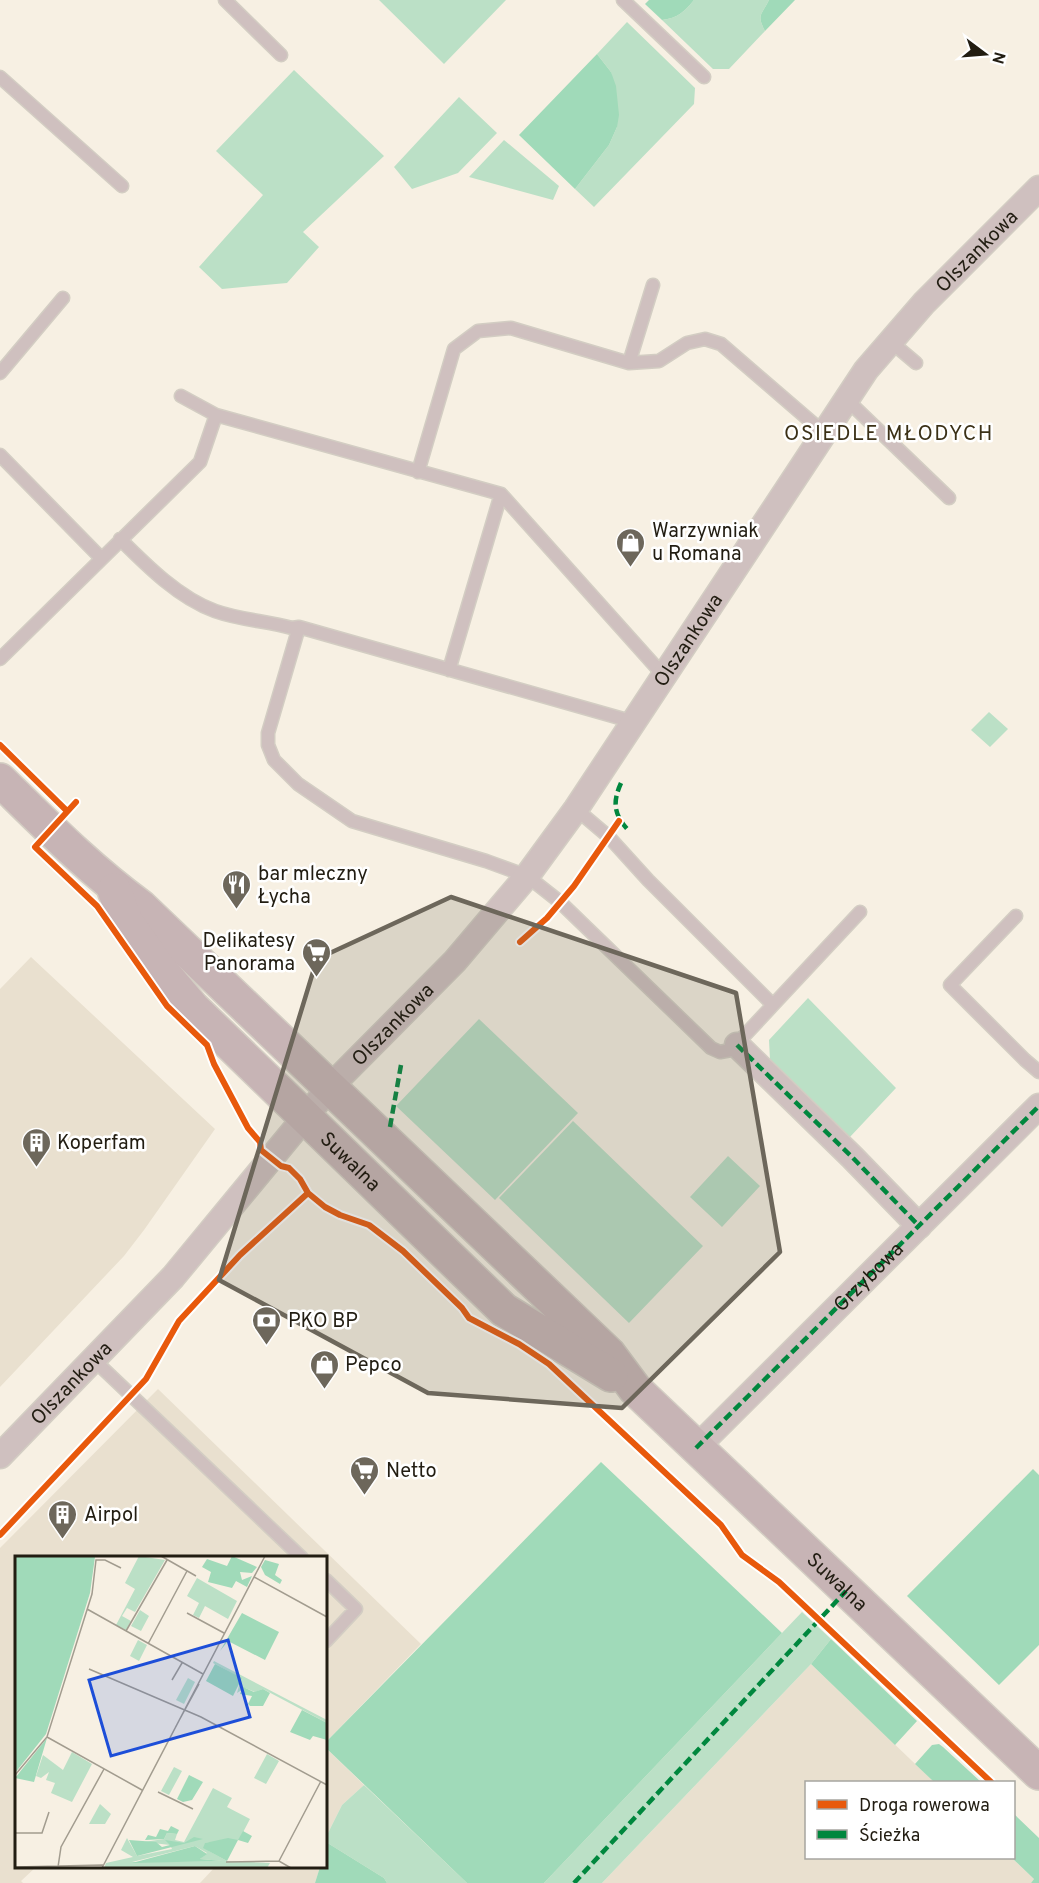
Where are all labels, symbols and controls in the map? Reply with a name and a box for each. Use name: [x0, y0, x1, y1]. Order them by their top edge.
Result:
north arrow: [955, 24, 1015, 84]
text: N: [986, 49, 1009, 66]
street label: Olszankowa: [931, 205, 1025, 299]
district label: OSIEDLE MŁODYCH: [784, 421, 994, 448]
place label: Warzywniak u Romana: [652, 519, 759, 568]
shop icon: Warzywniak u Romana: [615, 526, 647, 568]
street label: Olszankowa: [649, 589, 730, 693]
place label: bar mleczny Łycha: [258, 862, 368, 911]
restaurant icon: bar mleczny Łycha: [221, 868, 253, 910]
place label: Delikatesy Panorama: [203, 929, 295, 978]
supermarket icon: Delikatesy Panorama: [300, 936, 332, 978]
street label: Olszankowa: [347, 978, 441, 1073]
building icon: Koperfam: [20, 1126, 52, 1168]
street label: Suwalna: [313, 1127, 385, 1198]
place label: Koperfam: [57, 1131, 146, 1157]
street label: Grzybowa: [829, 1237, 910, 1318]
bank icon: PKO BP: [251, 1304, 283, 1346]
place label: PKO BP: [288, 1309, 358, 1335]
street label: Olszankowa: [26, 1337, 119, 1431]
shop icon: Pepco: [308, 1348, 340, 1390]
place label: Pepco: [345, 1353, 402, 1379]
supermarket icon: Netto: [349, 1454, 381, 1496]
place label: Netto: [386, 1459, 437, 1485]
building icon: Airpol: [47, 1498, 79, 1540]
place label: Airpol: [84, 1503, 138, 1529]
street label: Suwalna: [800, 1548, 872, 1618]
inset map: [15, 1556, 327, 1868]
legend: [805, 1781, 1015, 1859]
text: Droga rowerowa: [859, 1795, 990, 1818]
text: Ścieżka: [859, 1823, 920, 1848]

